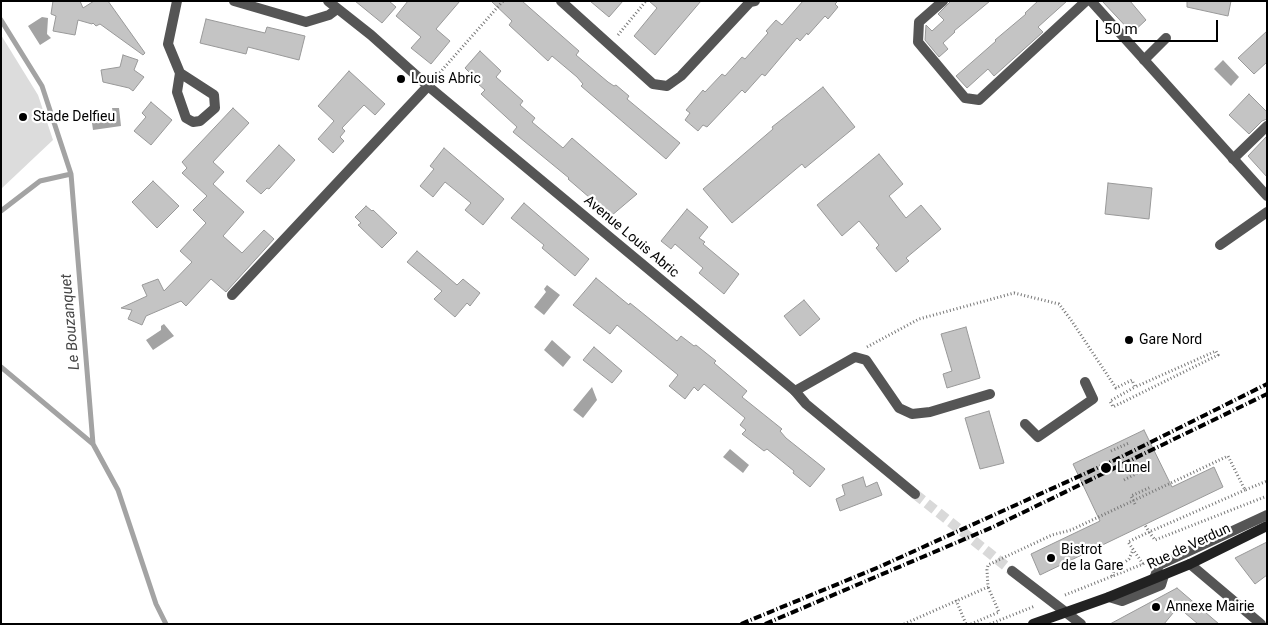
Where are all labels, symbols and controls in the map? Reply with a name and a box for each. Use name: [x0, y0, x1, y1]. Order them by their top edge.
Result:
scale bar: [1098, 10, 1220, 42]
text: 50 m: [1104, 20, 1138, 38]
place label: Louis Abric: [411, 71, 481, 87]
marker: Louis Abric: [395, 73, 407, 85]
place label: Stade Delfieu: [33, 109, 115, 125]
marker: Stade Delfieu: [17, 111, 29, 123]
street label: Avenue Louis Abric: [580, 192, 682, 282]
water label: Le Bouzanquet: [58, 273, 84, 371]
place label: Gare Nord: [1139, 332, 1202, 348]
marker: Gare Nord: [1123, 334, 1135, 346]
place label: Lunel: [1117, 460, 1151, 476]
marker: Lunel: [1099, 461, 1113, 475]
street label: Rue de Verdun: [1145, 520, 1233, 574]
place label: Bistrot de la Gare: [1061, 542, 1123, 574]
marker: Bistrot de la Gare: [1045, 552, 1057, 564]
place label: Annexe Mairie: [1166, 599, 1255, 615]
marker: Annexe Mairie: [1150, 601, 1162, 613]

